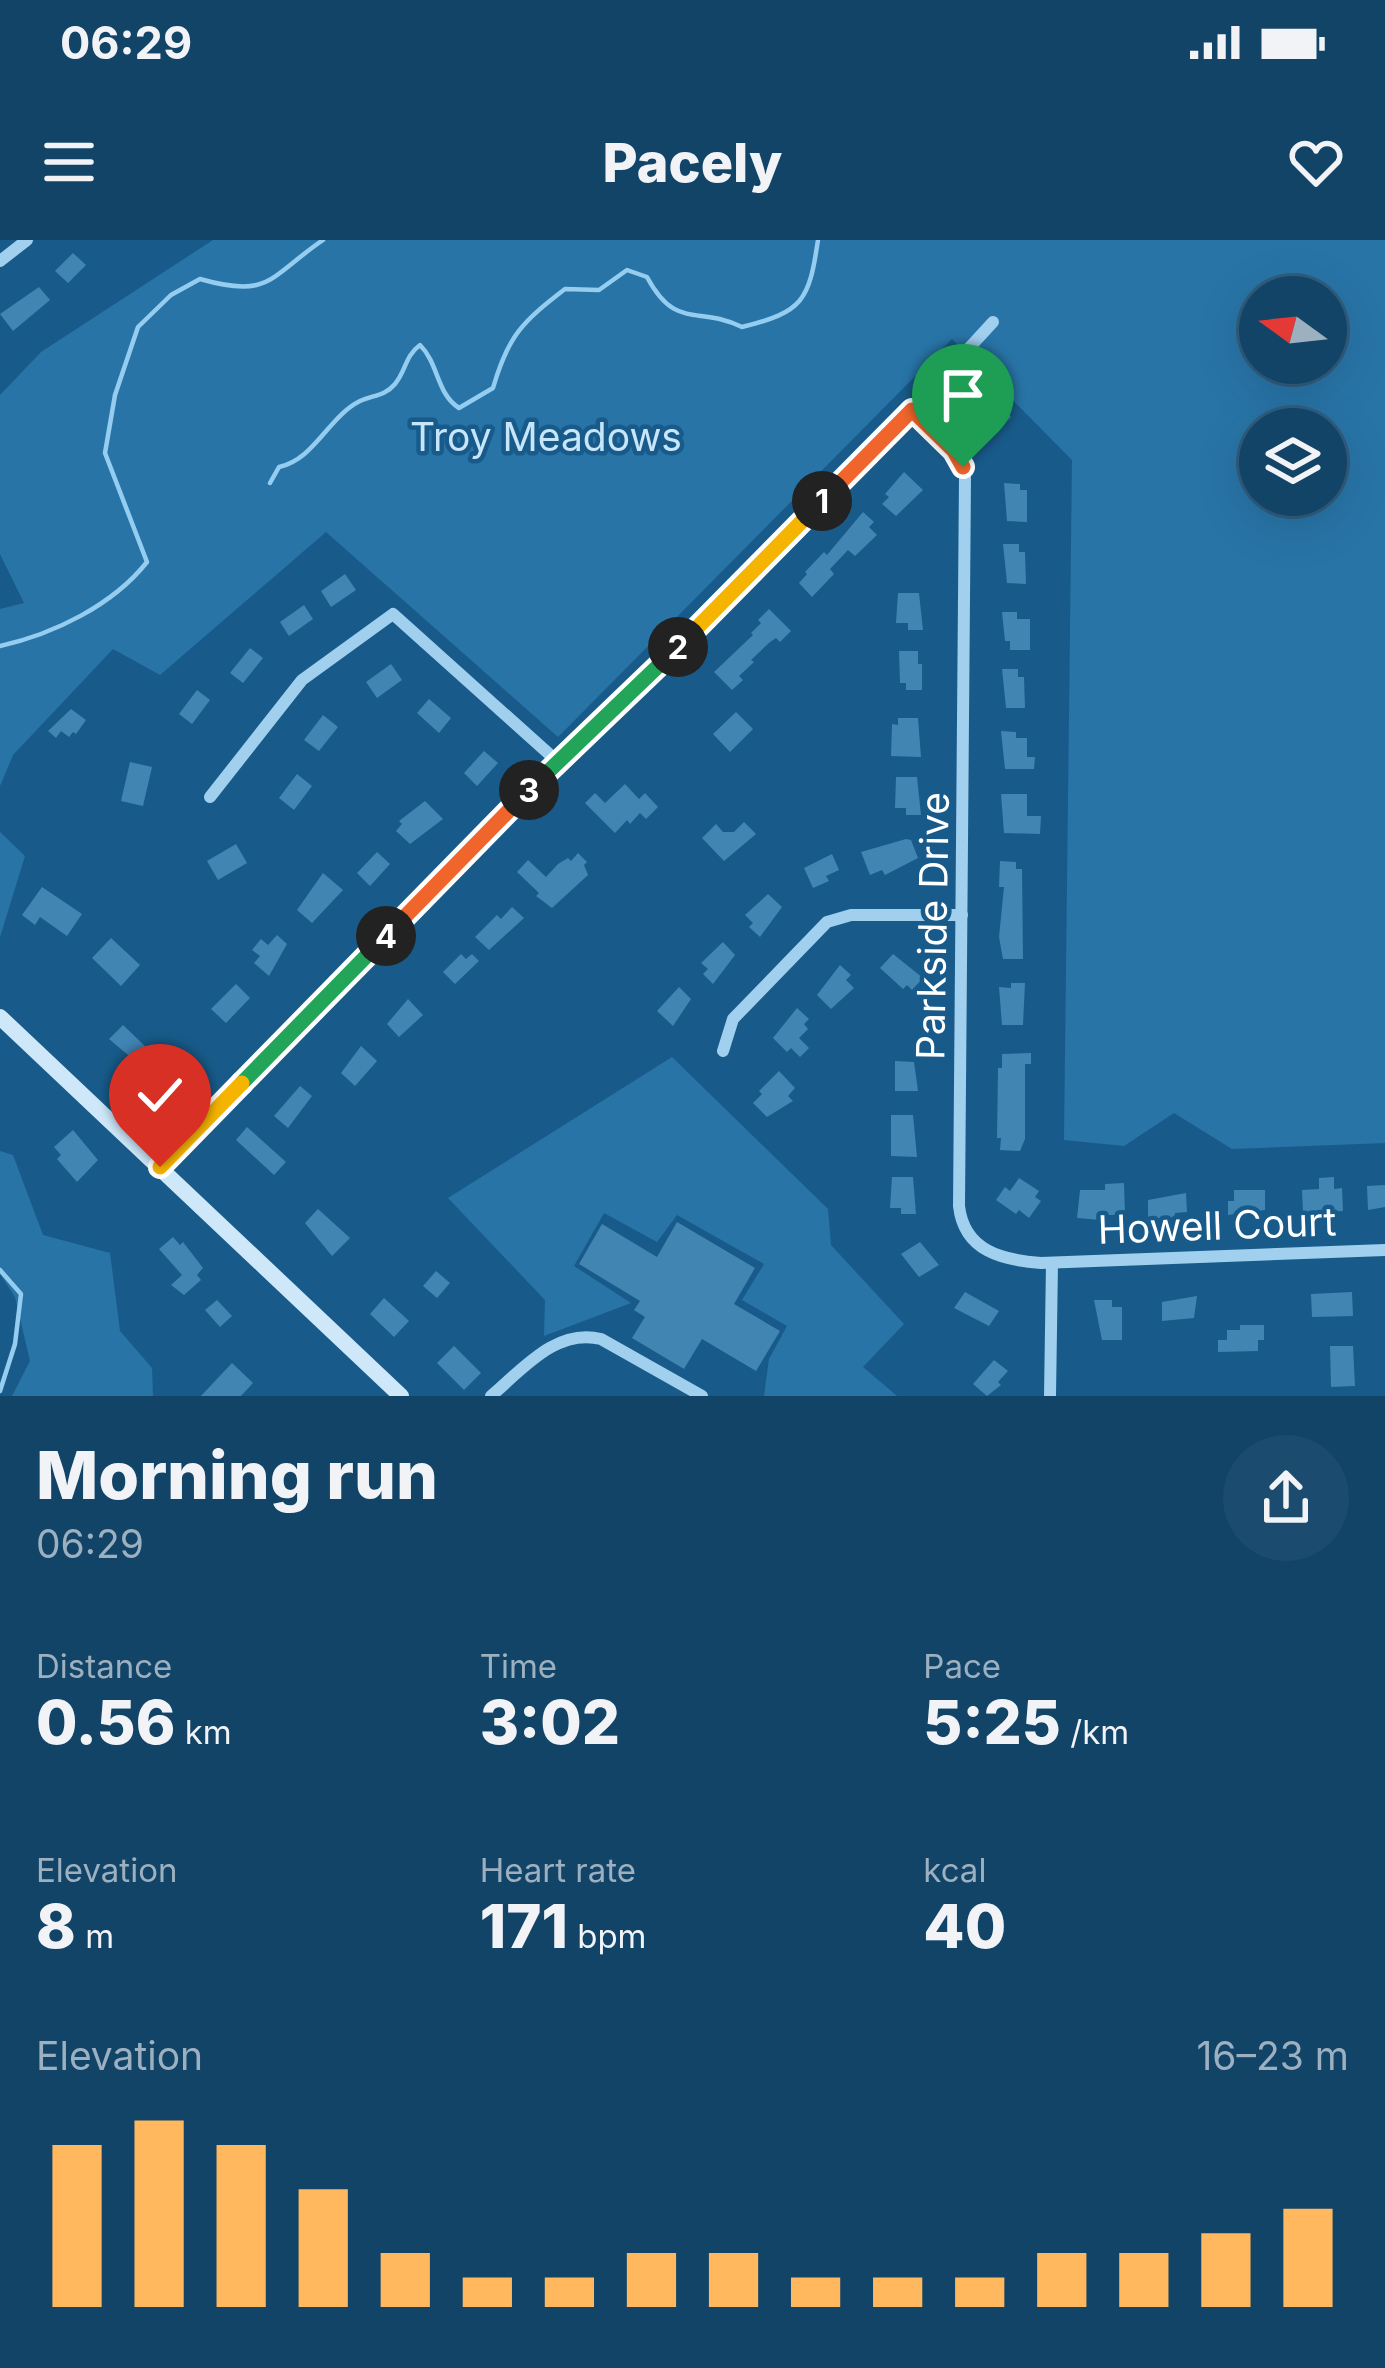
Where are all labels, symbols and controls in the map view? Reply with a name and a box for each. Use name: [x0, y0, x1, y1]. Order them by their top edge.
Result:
text: 06:29: [60, 15, 192, 70]
icon: menu: [36, 129, 102, 195]
icon: heart: [1283, 129, 1349, 195]
text: Pacely: [603, 130, 782, 195]
north arrow: [1239, 276, 1347, 384]
map controls: [1239, 276, 1347, 516]
pin: [912, 344, 1014, 467]
icon: arrive: [930, 362, 996, 428]
button: layers: [1239, 408, 1347, 516]
park label: Troy Meadows: [410, 413, 682, 460]
pin: 1: [792, 471, 852, 531]
text: 1: [815, 481, 829, 521]
pin: 2: [648, 617, 708, 677]
text: 2: [668, 627, 688, 667]
pin: 3: [499, 760, 559, 820]
text: 3: [518, 770, 540, 810]
street label: Parkside Drive: [906, 792, 958, 1060]
pin: 4: [356, 906, 416, 966]
text: 4: [375, 916, 397, 956]
pin: [109, 1044, 211, 1167]
icon: check: [127, 1062, 193, 1128]
street label: Howell Court: [1097, 1197, 1337, 1253]
text: Morning run: [36, 1435, 438, 1515]
button: share: [1223, 1435, 1349, 1561]
text: 06:29: [36, 1520, 144, 1567]
text: Distance: [36, 1646, 172, 1686]
text: Time: [480, 1646, 557, 1686]
text: Pace: [923, 1646, 1001, 1686]
text: 0.56: [36, 1686, 175, 1758]
text: 3:02: [480, 1686, 620, 1758]
text: 5:25: [923, 1686, 1061, 1758]
text: km: [175, 1712, 232, 1752]
text: /km: [1061, 1712, 1129, 1752]
text: Elevation: [36, 1850, 177, 1890]
text: Heart rate: [480, 1850, 636, 1890]
text: kcal: [923, 1850, 986, 1890]
text: 8: [36, 1890, 76, 1962]
text: 171: [480, 1890, 568, 1962]
text: 40: [923, 1890, 1006, 1962]
text: m: [76, 1916, 114, 1956]
text: bpm: [568, 1916, 647, 1956]
text: Elevation: [36, 2032, 203, 2079]
text: 16–23 m: [1196, 2032, 1349, 2079]

